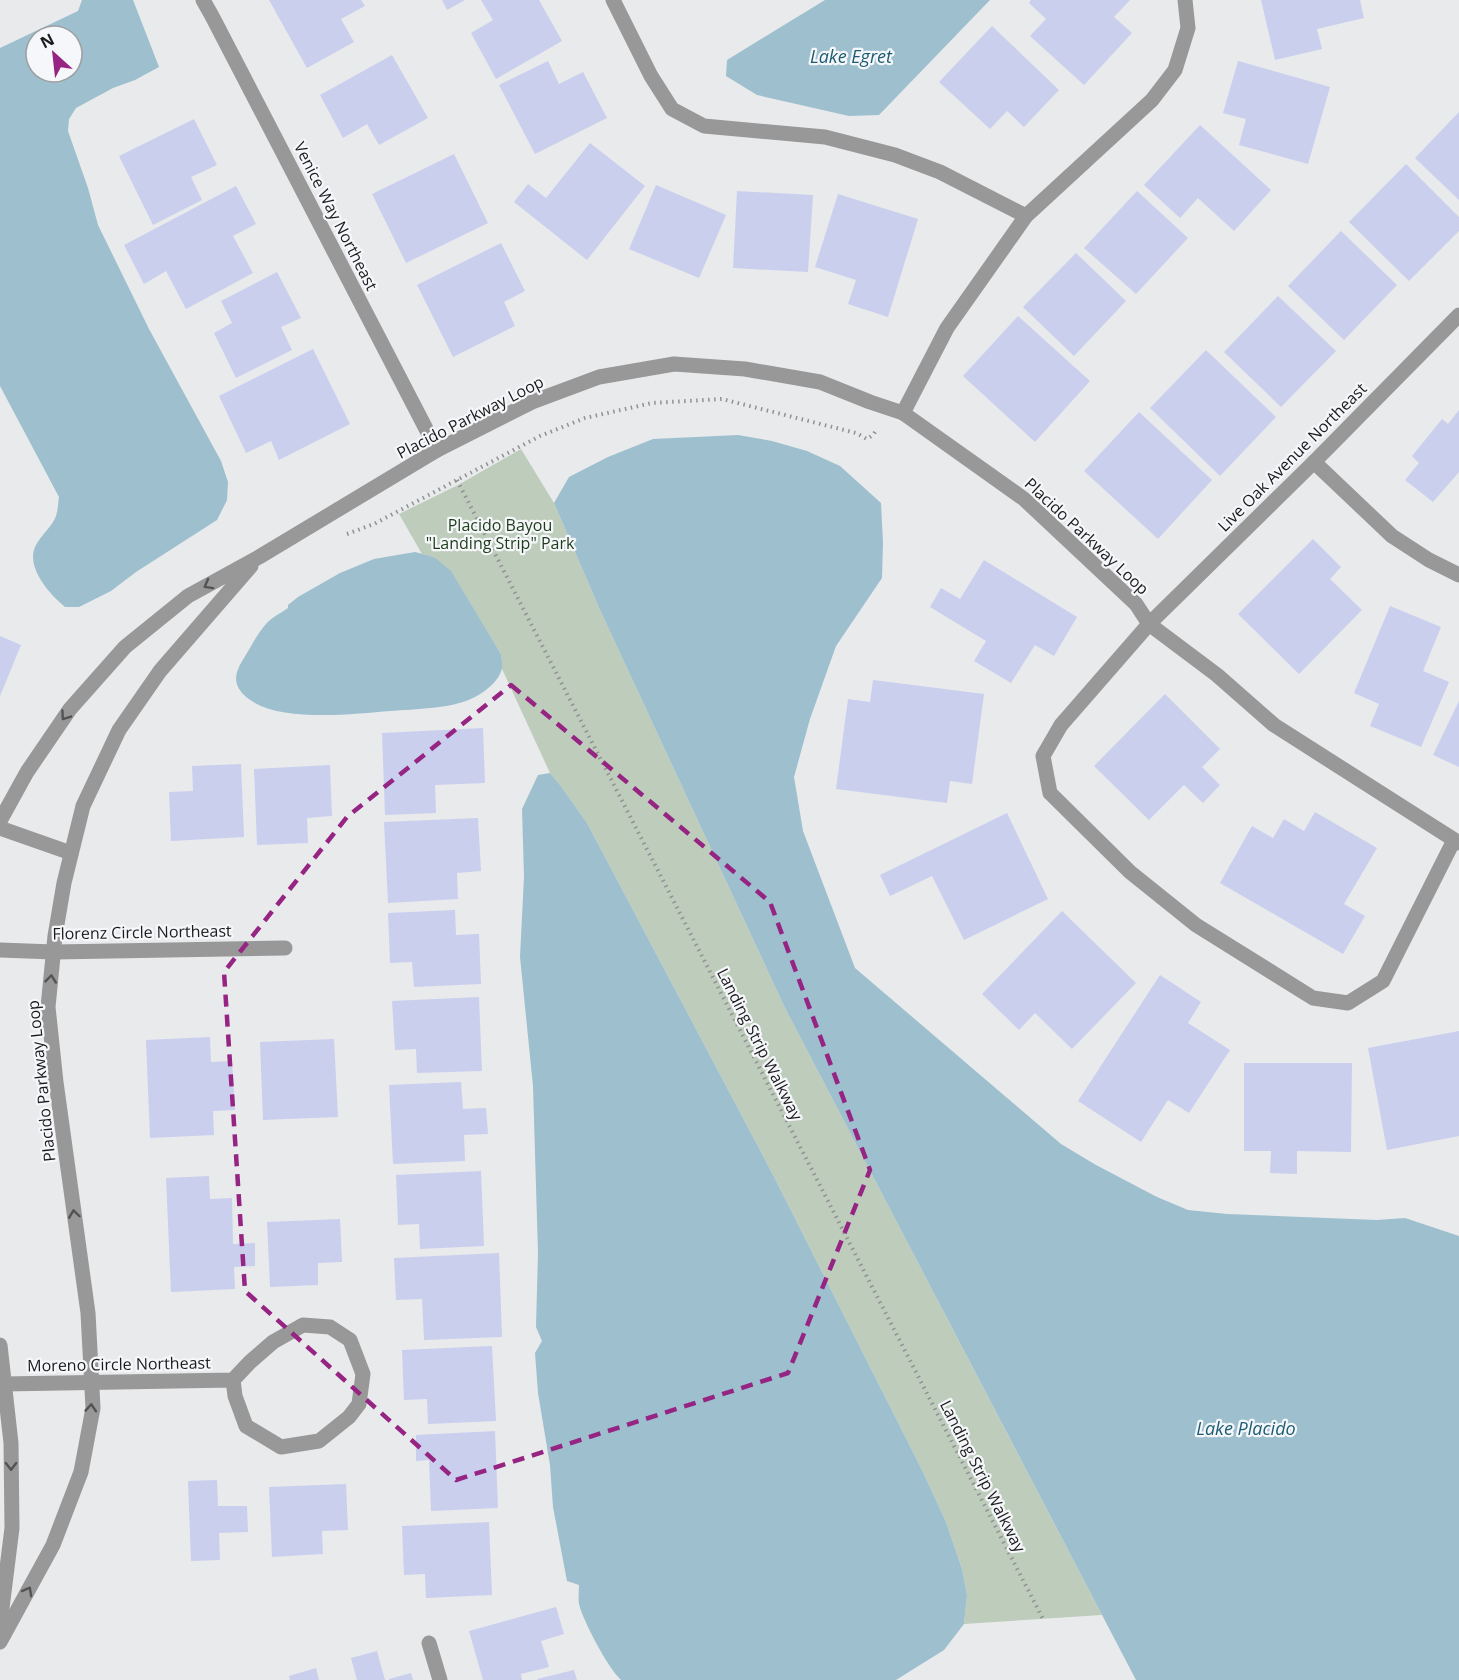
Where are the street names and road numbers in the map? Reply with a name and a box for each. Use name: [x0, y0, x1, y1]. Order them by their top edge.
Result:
street label: Venice Way Northeast: [289, 138, 383, 294]
street label: Placido Parkway Loop: [393, 370, 547, 464]
street label: Live Oak Avenue Northeast: [1213, 378, 1371, 536]
street label: Placido Parkway Loop: [1020, 473, 1154, 599]
street label: Florenz Circle Northeast: [52, 919, 232, 945]
street label: Landing Strip Walkway: [712, 964, 808, 1125]
street label: Placido Parkway Loop: [22, 999, 60, 1163]
street label: Moreno Circle Northeast: [27, 1351, 211, 1377]
street label: Landing Strip Walkway: [935, 1396, 1031, 1557]

